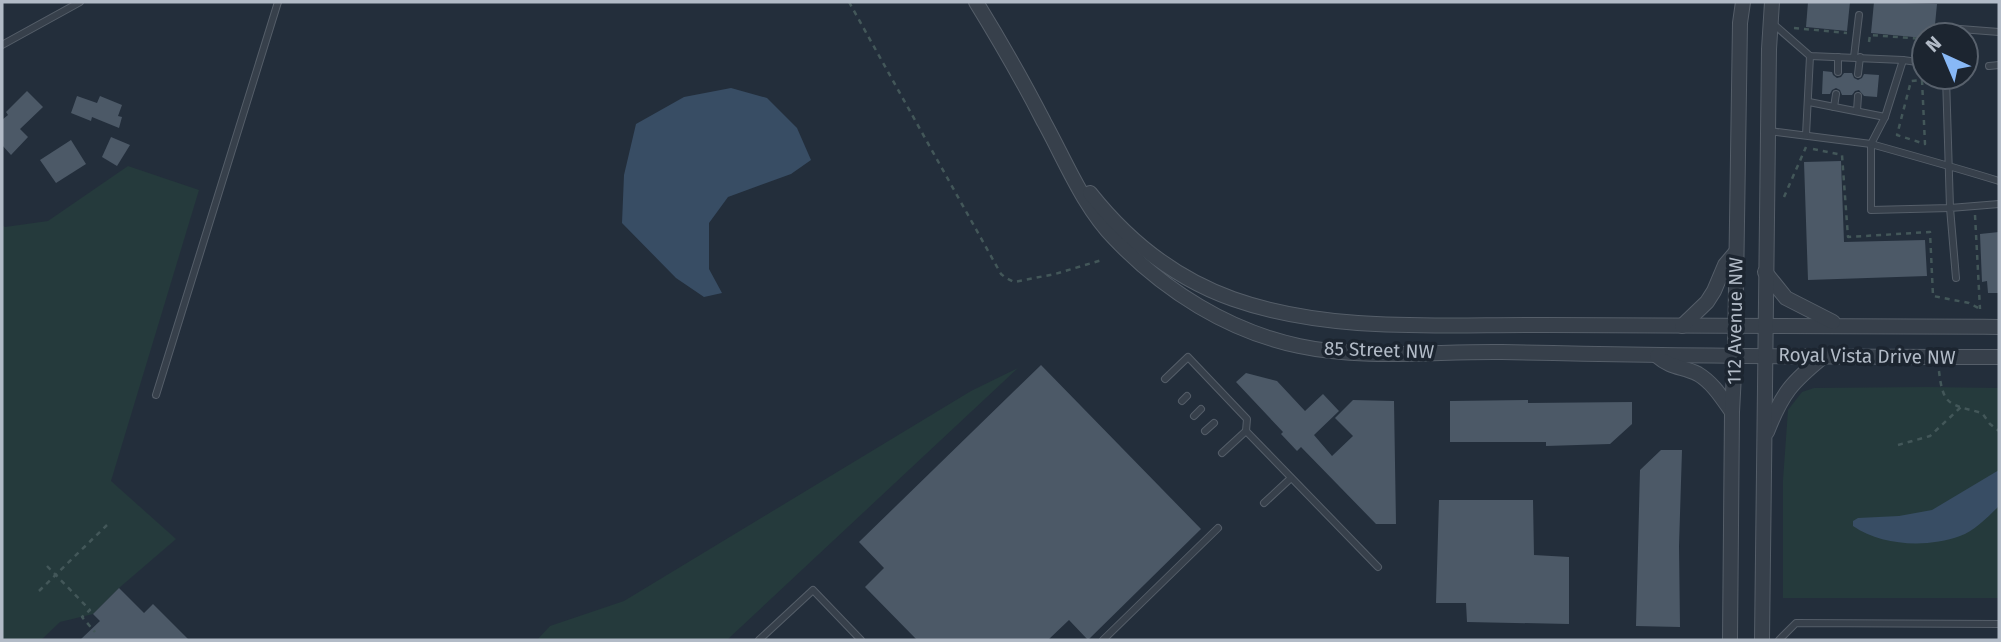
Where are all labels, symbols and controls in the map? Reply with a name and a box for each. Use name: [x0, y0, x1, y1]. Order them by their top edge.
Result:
north arrow: [1910, 21, 1980, 91]
text: N: [1921, 31, 1946, 57]
street label: 112 Avenue NW: [1722, 257, 1748, 385]
street label: 85 Street NW: [1323, 337, 1435, 363]
street label: Royal Vista Drive NW: [1778, 343, 1956, 369]

